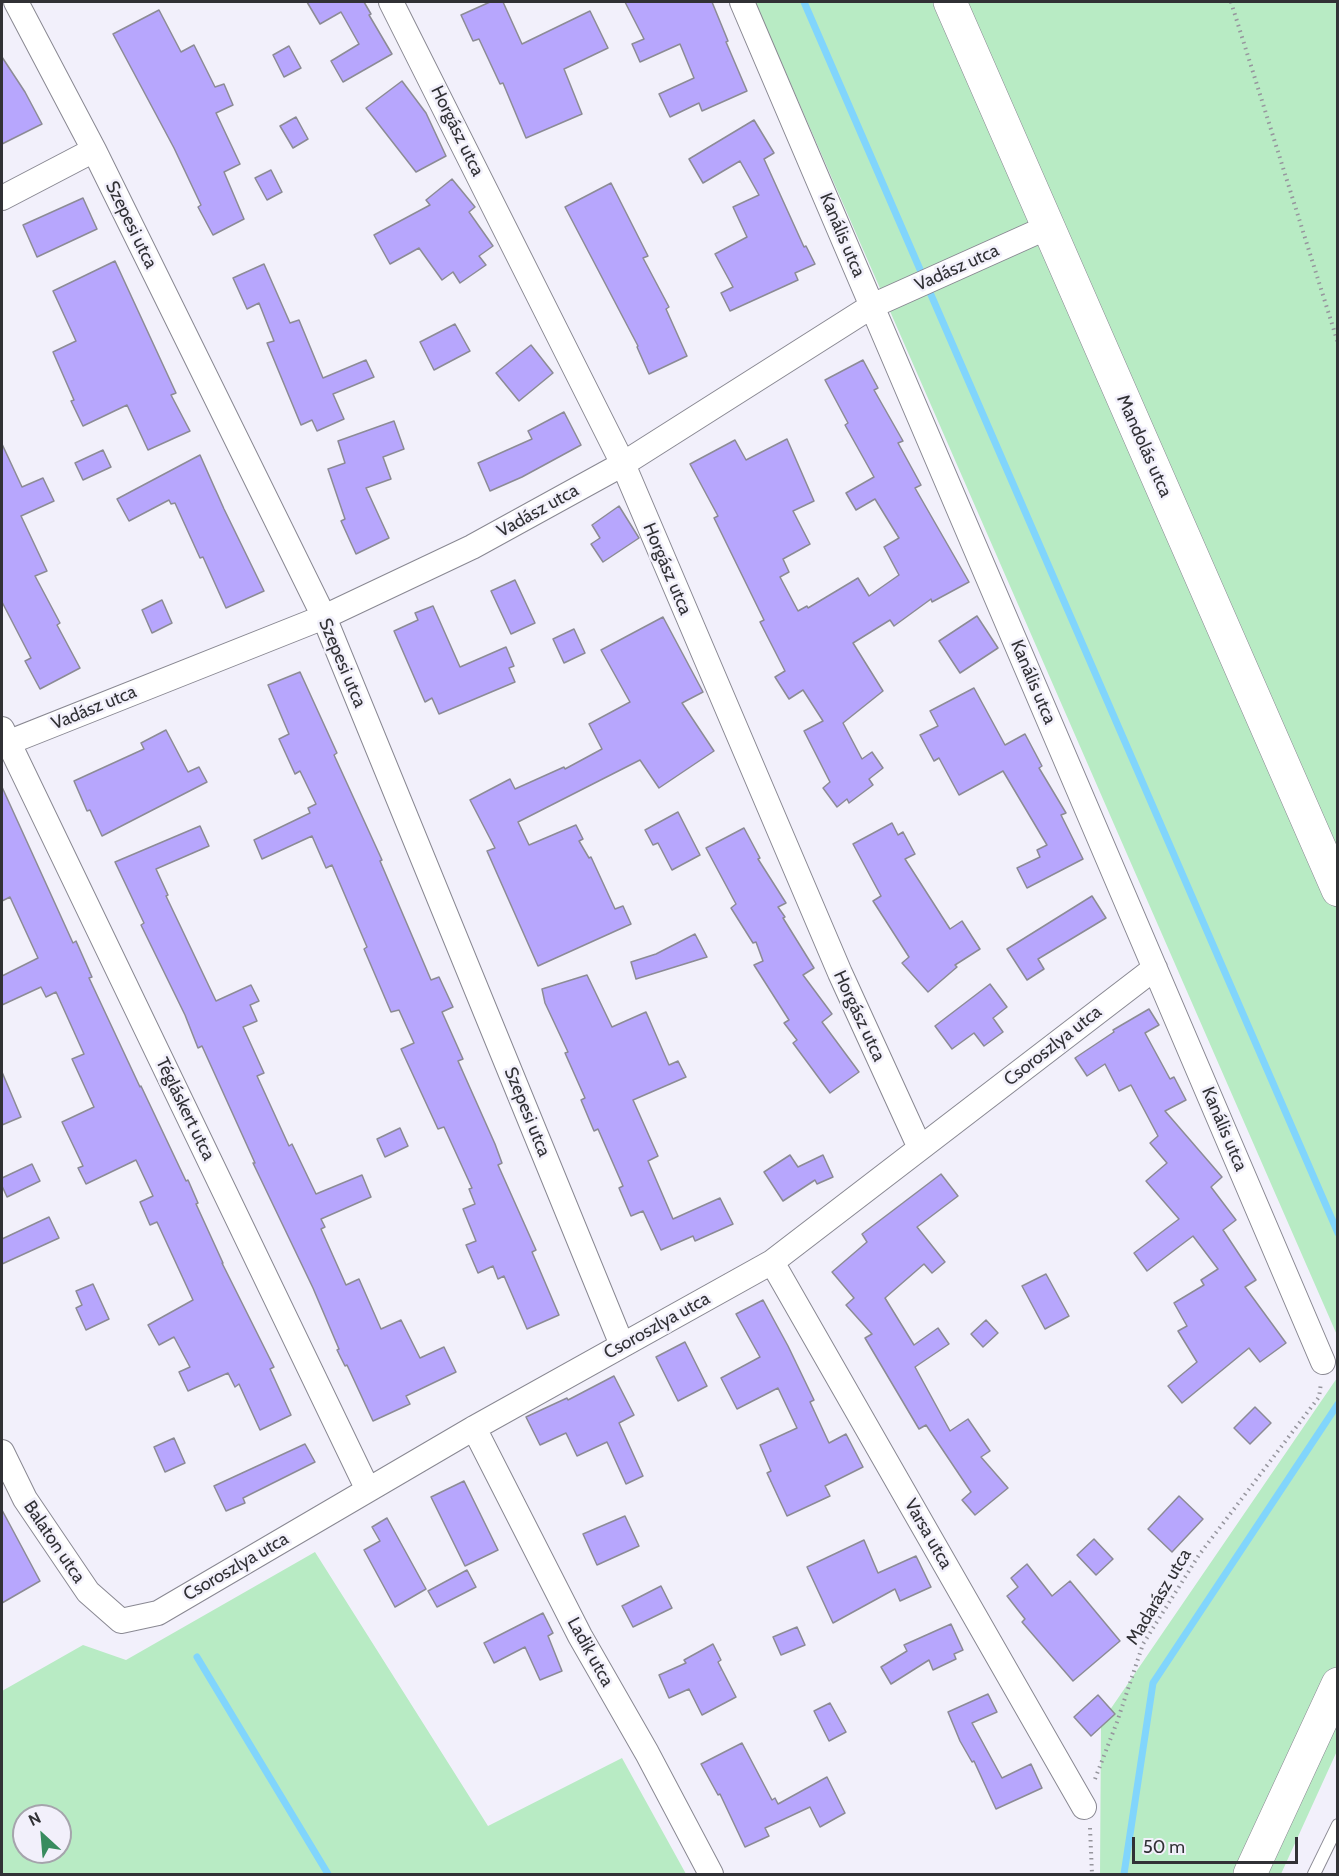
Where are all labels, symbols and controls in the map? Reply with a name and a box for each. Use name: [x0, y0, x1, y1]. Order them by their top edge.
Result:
street label: Horgász utca: [426, 82, 488, 180]
street label: Szepesi utca: [101, 178, 161, 272]
street label: Kanális utca: [815, 190, 869, 280]
street label: Vadász utca: [912, 240, 1002, 296]
street label: Mandolás utca: [1112, 391, 1176, 501]
street label: Vadász utca: [494, 480, 582, 542]
street label: Horgász utca: [638, 520, 696, 618]
street label: Szepesi utca: [314, 615, 370, 711]
street label: Kanális utca: [1006, 637, 1060, 727]
street label: Vadász utca: [48, 681, 140, 735]
street label: Horgász utca: [829, 967, 889, 1065]
street label: Csoroszlya utca: [1000, 1001, 1106, 1091]
street label: Tégláskert utca: [151, 1054, 219, 1164]
street label: Szepesi utca: [499, 1064, 555, 1160]
street label: Kanális utca: [1197, 1084, 1251, 1174]
street label: Csoroszlya utca: [600, 1288, 714, 1364]
street label: Varsa utca: [899, 1495, 957, 1573]
street label: Balaton utca: [19, 1497, 89, 1587]
street label: Csoroszlya utca: [180, 1528, 292, 1606]
street label: Madarász utca: [1122, 1545, 1196, 1649]
street label: Ladik utca: [562, 1614, 618, 1690]
north arrow: [12, 1804, 72, 1864]
text: N: [26, 1808, 44, 1830]
scale bar: [1135, 1825, 1302, 1863]
text: 50 m: [1143, 1836, 1185, 1858]

